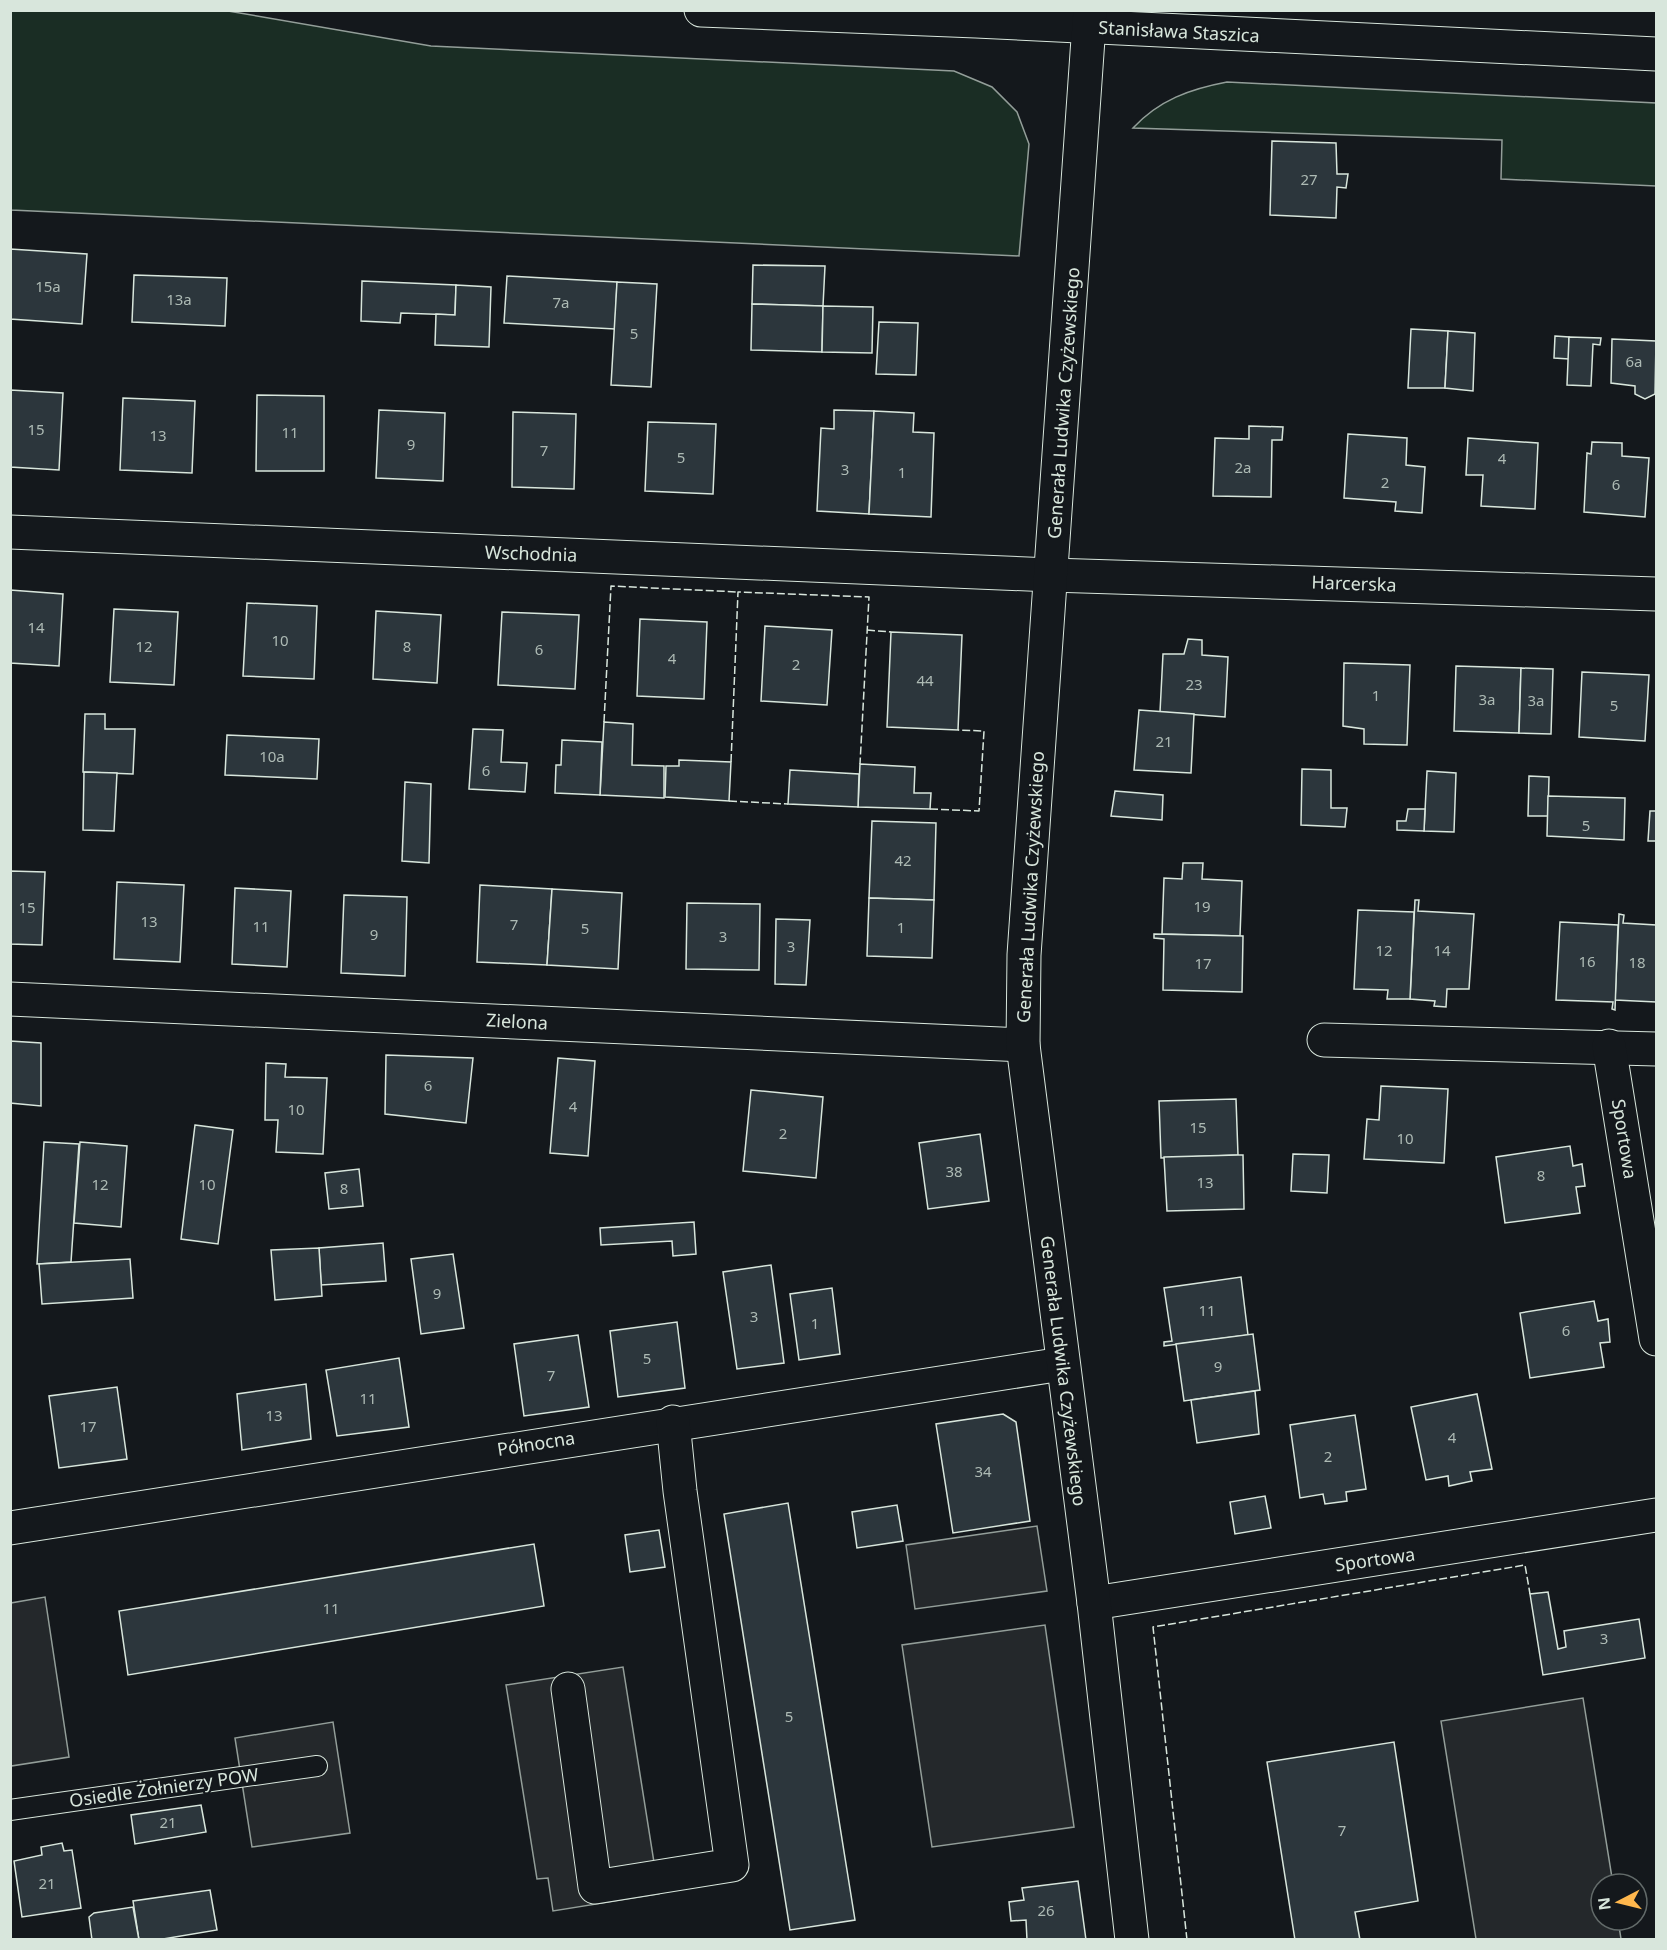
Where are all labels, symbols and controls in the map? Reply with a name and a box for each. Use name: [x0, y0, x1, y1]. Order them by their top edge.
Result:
street label: Stanisława Staszica: [1098, 15, 1260, 47]
house number: 27: [1300, 169, 1318, 189]
street label: Generała Ludwika Czyżewskiego: [1042, 266, 1084, 540]
house number: 15a: [35, 276, 61, 296]
house number: 13a: [166, 289, 192, 309]
house number: 7a: [553, 292, 570, 312]
house number: 5: [630, 323, 638, 343]
house number: 6a: [1626, 351, 1643, 371]
house number: 15: [27, 419, 45, 439]
house number: 11: [281, 422, 299, 442]
house number: 13: [149, 425, 167, 445]
house number: 9: [407, 434, 415, 454]
house number: 7: [540, 440, 548, 460]
house number: 5: [677, 447, 685, 467]
house number: 4: [1498, 448, 1507, 468]
house number: 2a: [1235, 457, 1252, 477]
house number: 3: [841, 459, 849, 479]
house number: 1: [898, 462, 906, 482]
house number: 2: [1381, 472, 1389, 492]
house number: 6: [1612, 474, 1620, 494]
street label: Wschodnia: [484, 539, 578, 567]
street label: Harcerska: [1311, 570, 1397, 596]
house number: 14: [27, 617, 45, 637]
house number: 10: [271, 630, 289, 650]
house number: 12: [135, 636, 153, 656]
house number: 8: [403, 636, 411, 656]
house number: 6: [535, 639, 543, 659]
house number: 4: [668, 648, 677, 668]
house number: 2: [792, 654, 800, 674]
house number: 44: [916, 670, 934, 690]
house number: 23: [1185, 674, 1203, 694]
house number: 1: [1372, 685, 1380, 705]
house number: 3a: [1479, 689, 1496, 709]
house number: 3a: [1528, 690, 1545, 710]
house number: 5: [1610, 695, 1618, 715]
house number: 21: [1155, 731, 1173, 751]
house number: 10a: [259, 746, 285, 766]
street label: Generała Ludwika Czyżewskiego: [1011, 750, 1049, 1024]
house number: 6: [482, 760, 490, 780]
house number: 5: [1582, 815, 1590, 835]
house number: 42: [894, 850, 912, 870]
house number: 19: [1193, 896, 1211, 916]
house number: 15: [18, 897, 36, 917]
house number: 13: [140, 911, 158, 931]
house number: 7: [510, 914, 518, 934]
house number: 11: [252, 916, 270, 936]
house number: 1: [897, 917, 905, 937]
house number: 5: [581, 918, 589, 938]
house number: 9: [370, 924, 378, 944]
house number: 3: [719, 926, 727, 946]
house number: 3: [787, 936, 795, 956]
house number: 12: [1375, 940, 1393, 960]
house number: 14: [1433, 940, 1451, 960]
house number: 16: [1578, 951, 1596, 971]
house number: 18: [1628, 952, 1646, 972]
house number: 17: [1194, 953, 1212, 973]
street label: Zielona: [486, 1007, 549, 1035]
house number: 6: [424, 1075, 432, 1095]
house number: 4: [569, 1096, 578, 1116]
street label: Sportowa: [1607, 1097, 1643, 1181]
house number: 10: [287, 1099, 305, 1119]
house number: 15: [1189, 1117, 1207, 1137]
house number: 2: [779, 1123, 787, 1143]
house number: 10: [1396, 1128, 1414, 1148]
house number: 38: [945, 1161, 963, 1181]
house number: 8: [1537, 1165, 1545, 1185]
house number: 13: [1196, 1172, 1214, 1192]
house number: 12: [91, 1174, 109, 1194]
house number: 10: [198, 1174, 216, 1194]
house number: 8: [340, 1178, 348, 1198]
street label: Generała Ludwika Czyżewskiego: [1035, 1234, 1092, 1507]
house number: 9: [433, 1283, 441, 1303]
house number: 11: [1198, 1300, 1216, 1320]
house number: 3: [750, 1306, 758, 1326]
house number: 1: [811, 1313, 819, 1333]
house number: 6: [1562, 1320, 1570, 1340]
house number: 5: [643, 1348, 651, 1368]
house number: 9: [1214, 1356, 1222, 1376]
house number: 7: [547, 1365, 555, 1385]
house number: 11: [359, 1388, 377, 1408]
house number: 13: [265, 1405, 283, 1425]
house number: 17: [79, 1416, 97, 1436]
street label: Północna: [495, 1425, 576, 1461]
house number: 4: [1448, 1427, 1457, 1447]
house number: 2: [1324, 1446, 1332, 1466]
house number: 34: [974, 1461, 992, 1481]
street label: Sportowa: [1333, 1542, 1416, 1576]
house number: 11: [322, 1598, 340, 1618]
house number: 3: [1600, 1628, 1608, 1648]
house number: 5: [785, 1706, 793, 1726]
street label: Osiedle Żołnierzy POW: [68, 1762, 260, 1812]
house number: 21: [159, 1812, 177, 1832]
house number: 7: [1338, 1820, 1346, 1840]
north arrow: [1589, 1872, 1649, 1932]
house number: 21: [38, 1873, 56, 1893]
text: N: [1592, 1896, 1616, 1912]
house number: 26: [1037, 1900, 1055, 1920]

